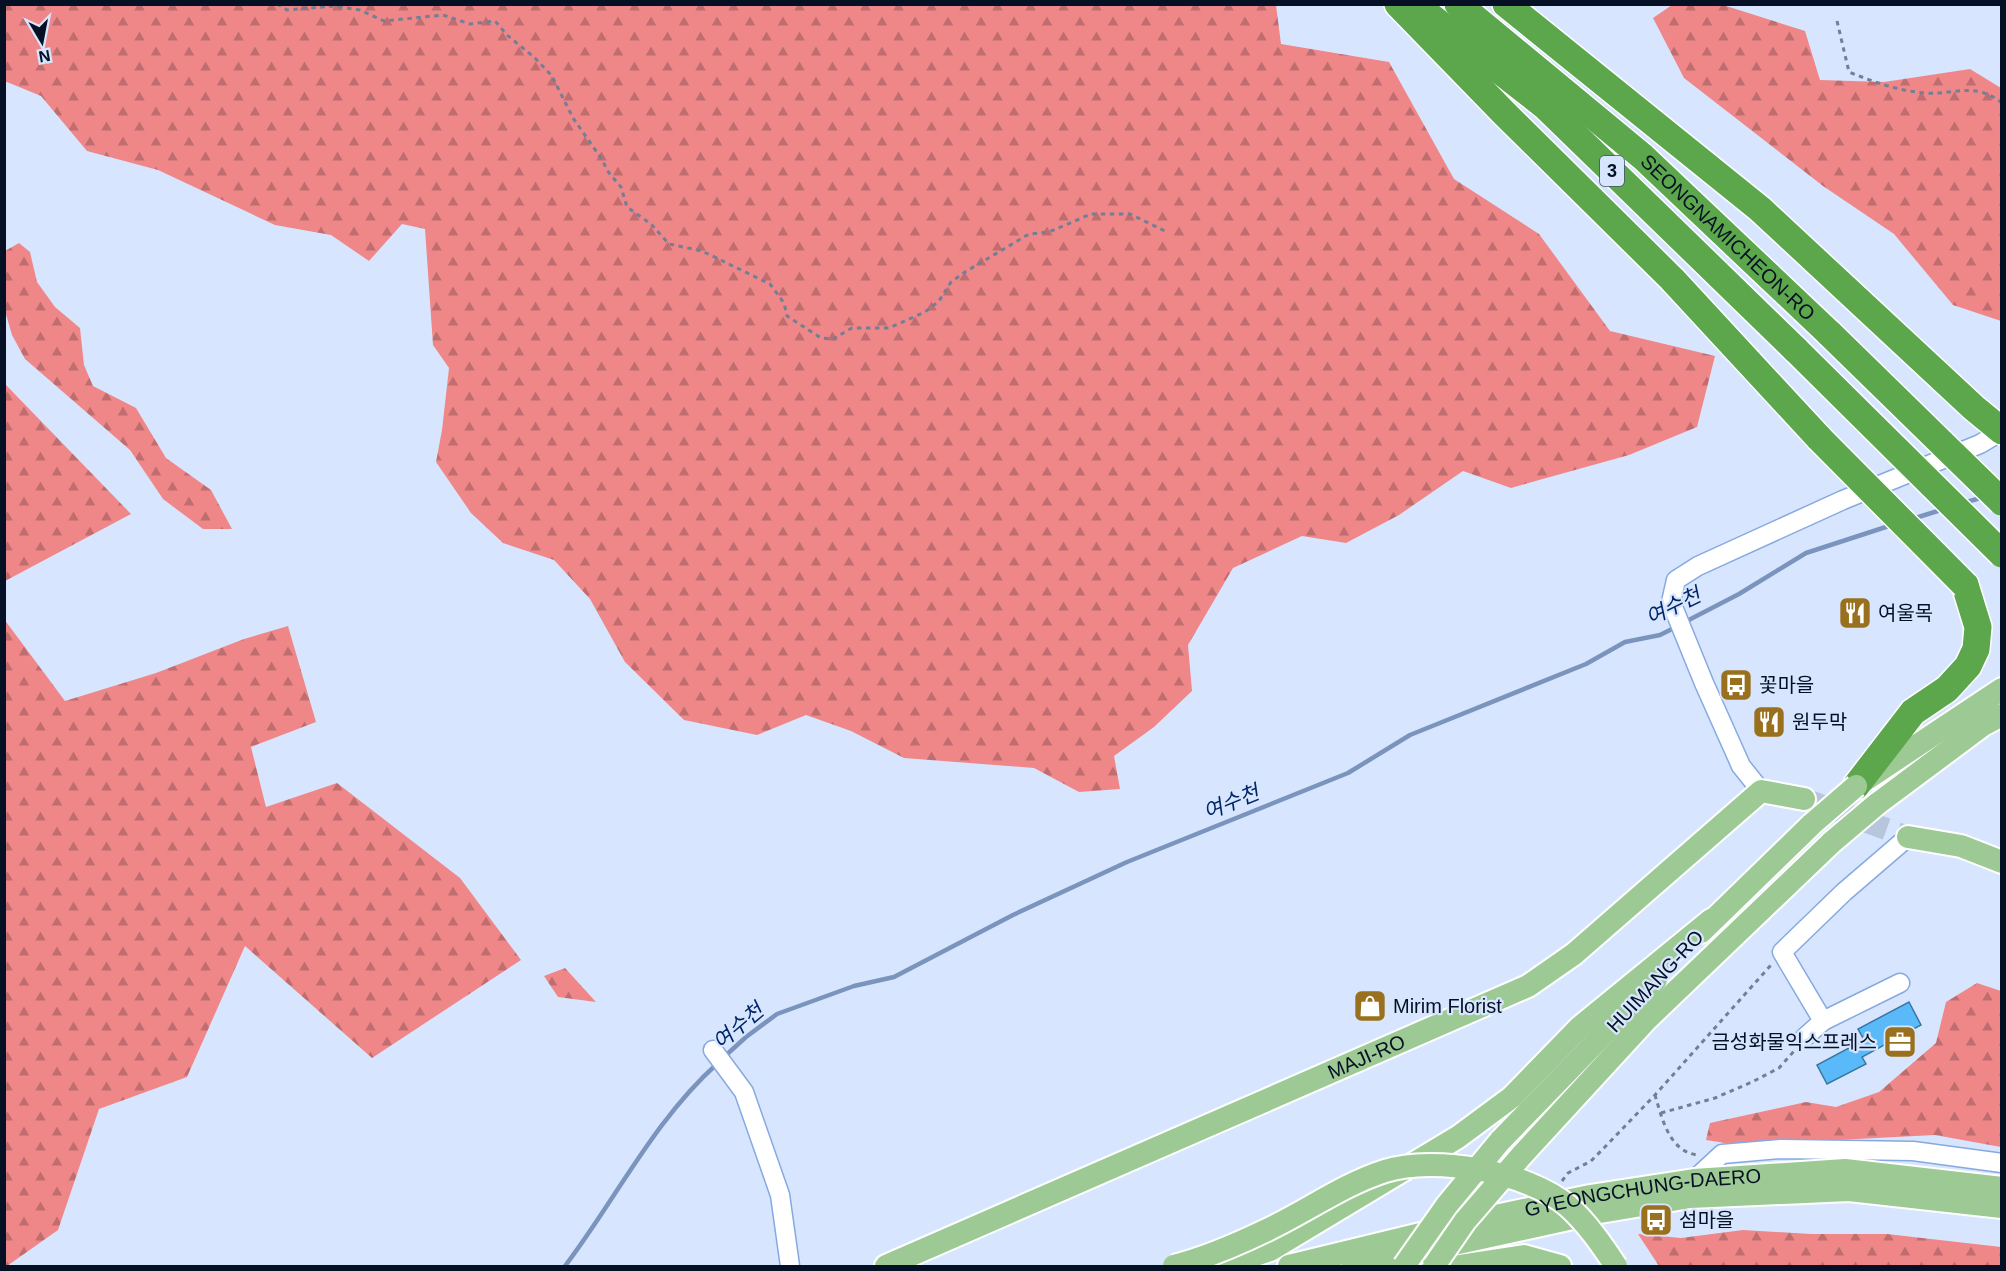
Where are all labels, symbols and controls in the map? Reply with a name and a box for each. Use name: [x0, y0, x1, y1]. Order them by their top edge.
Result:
north arrow: [12, 12, 72, 72]
text: N: [37, 47, 52, 66]
street label: SEONGNAMICHEON-RO: [1636, 150, 1819, 325]
road number: 3: [1600, 156, 1624, 186]
water label: 여수천: [1642, 582, 1706, 629]
restaurant icon: 여울목: [1837, 595, 1873, 631]
place label: 여울목: [1878, 602, 1933, 624]
bus stop icon: 꽃마을: [1718, 667, 1754, 703]
place label: 꽃마을: [1759, 674, 1814, 696]
restaurant icon: 원두막: [1751, 704, 1787, 740]
place label: 원두막: [1792, 711, 1847, 733]
water label: 여수천: [1200, 779, 1265, 824]
street label: HUIMANG-RO: [1602, 926, 1708, 1036]
shop icon: Mirim Florist: [1352, 988, 1388, 1024]
place label: Mirim Florist: [1393, 995, 1502, 1017]
water label: 여수천: [708, 997, 770, 1053]
office icon: 금성화물익스프레스: [1882, 1024, 1918, 1060]
street label: MAJI-RO: [1324, 1030, 1408, 1083]
place label: 금성화물익스프레스: [1711, 1031, 1877, 1053]
street label: GYEONGCHUNG-DAERO: [1523, 1165, 1762, 1221]
bus stop icon: 섬마을: [1638, 1202, 1674, 1238]
place label: 섬마을: [1679, 1209, 1734, 1231]

